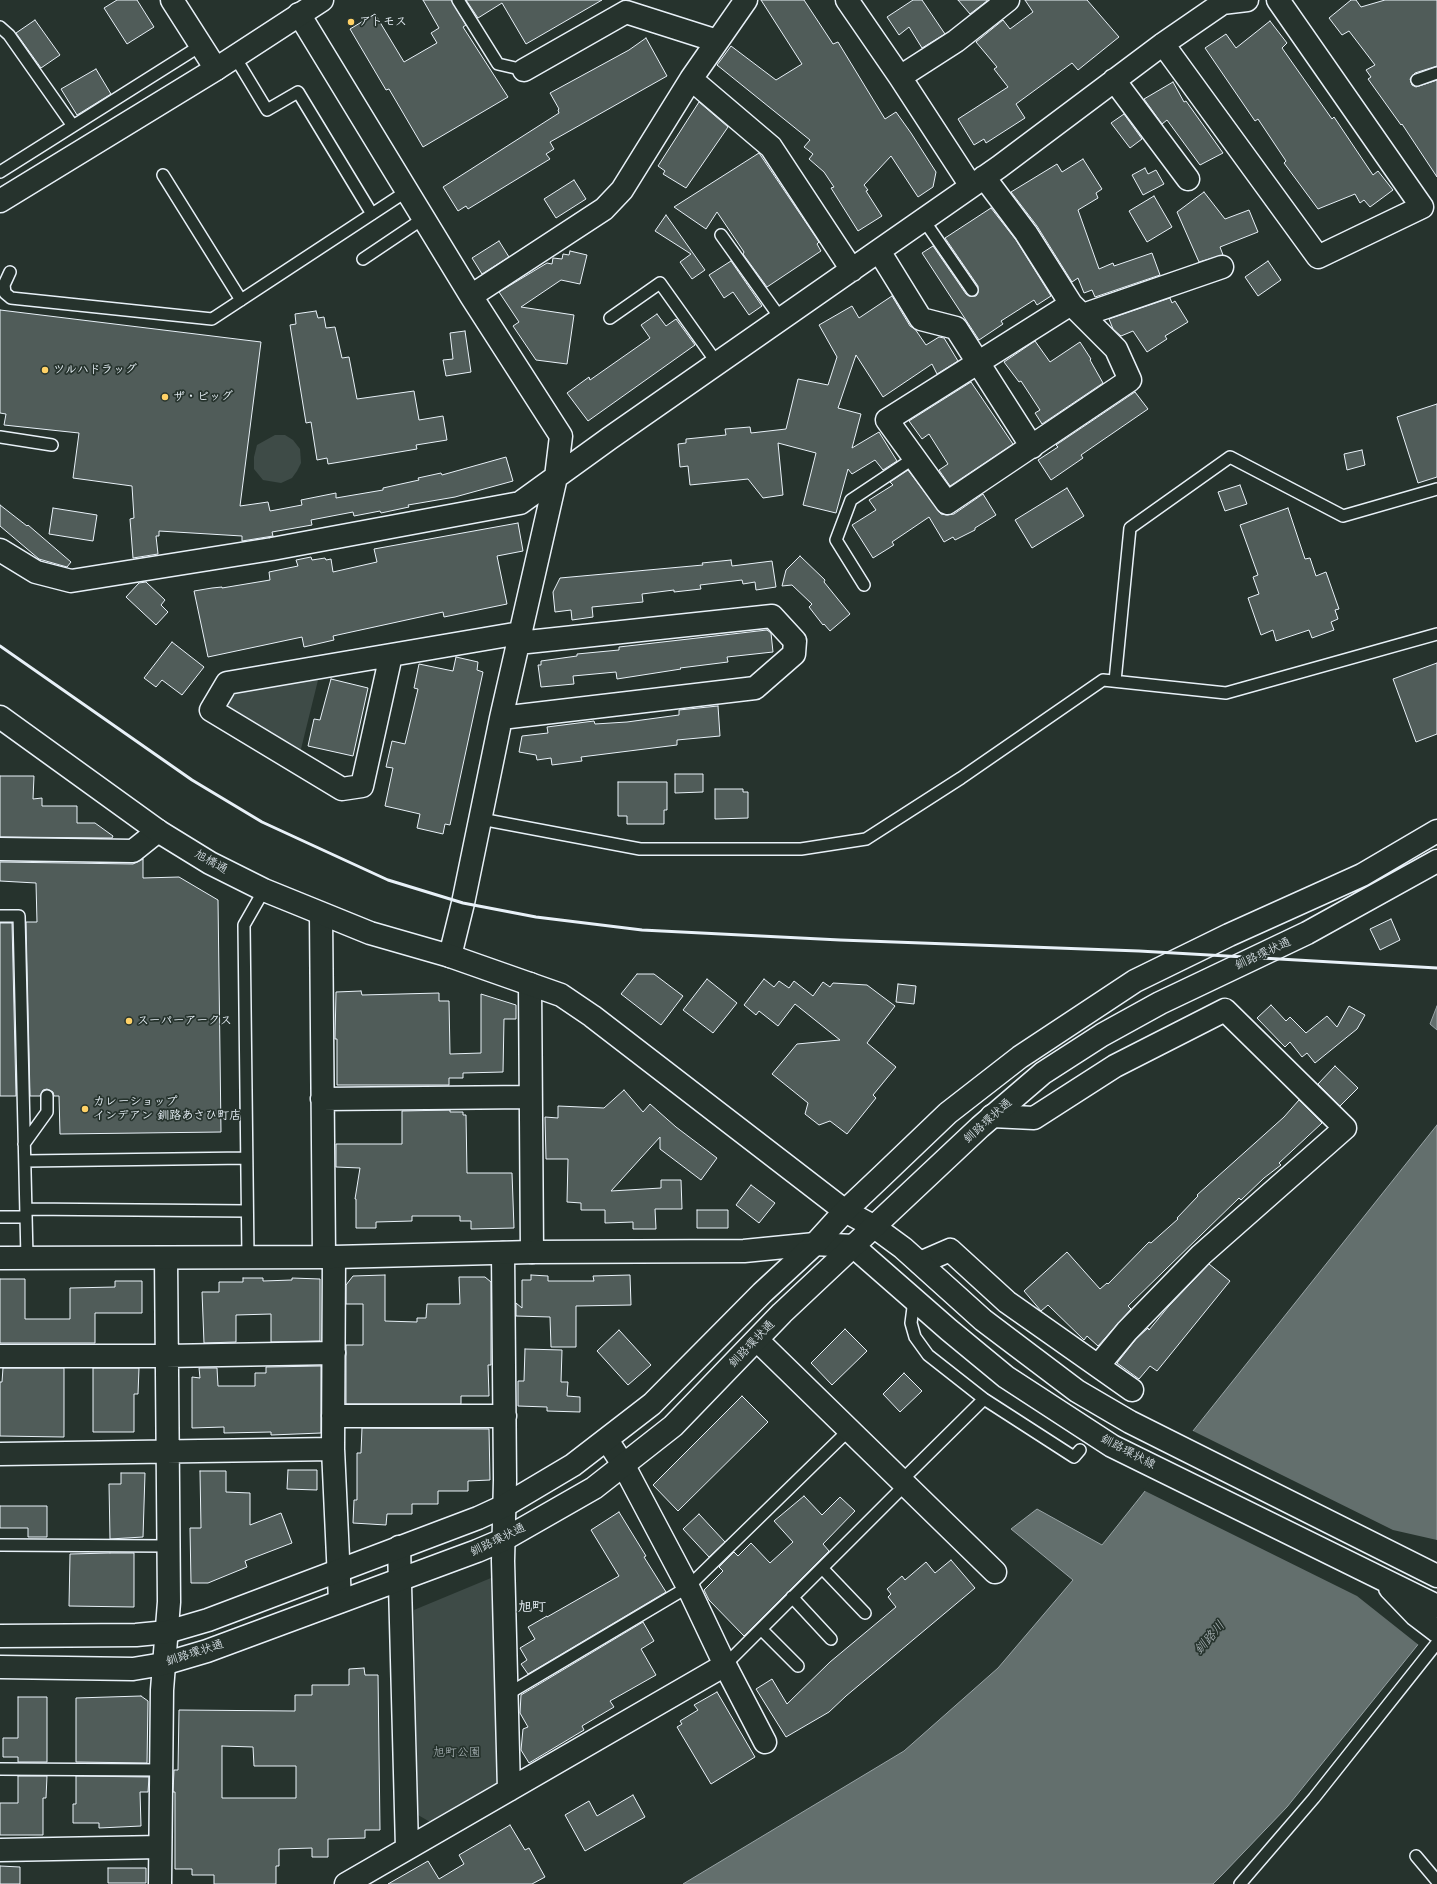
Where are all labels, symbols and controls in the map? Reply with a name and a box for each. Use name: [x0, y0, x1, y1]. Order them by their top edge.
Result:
place label: アトモス: [359, 15, 407, 29]
marker: アトモス: [346, 17, 356, 27]
place label: ツルハドラッグ: [53, 363, 137, 377]
marker: ツルハドラッグ: [40, 365, 50, 375]
place label: ザ・ビッグ: [173, 390, 233, 404]
marker: ザ・ビッグ: [160, 392, 170, 402]
street label: 旭橋通: [192, 847, 230, 877]
street label: 釧路環状通: [1233, 935, 1293, 973]
place label: スーパーアークス: [137, 1014, 232, 1028]
marker: スーパーアークス: [124, 1016, 134, 1026]
place label: カレーショップ インデアン 釧路あさひ町店: [93, 1095, 241, 1123]
street label: 釧路環状通: [961, 1096, 1015, 1146]
marker: カレーショップ インデアン 釧路あさひ町店: [80, 1104, 90, 1114]
street label: 釧路環状通: [726, 1317, 778, 1371]
street label: 釧路環状線: [1098, 1432, 1158, 1472]
street label: 釧路環状通: [468, 1520, 528, 1560]
district label: 旭町: [518, 1599, 546, 1615]
water label: 釧路川: [1191, 1618, 1229, 1658]
street label: 釧路環状通: [164, 1637, 226, 1669]
park label: 旭町公園: [433, 1746, 481, 1760]

